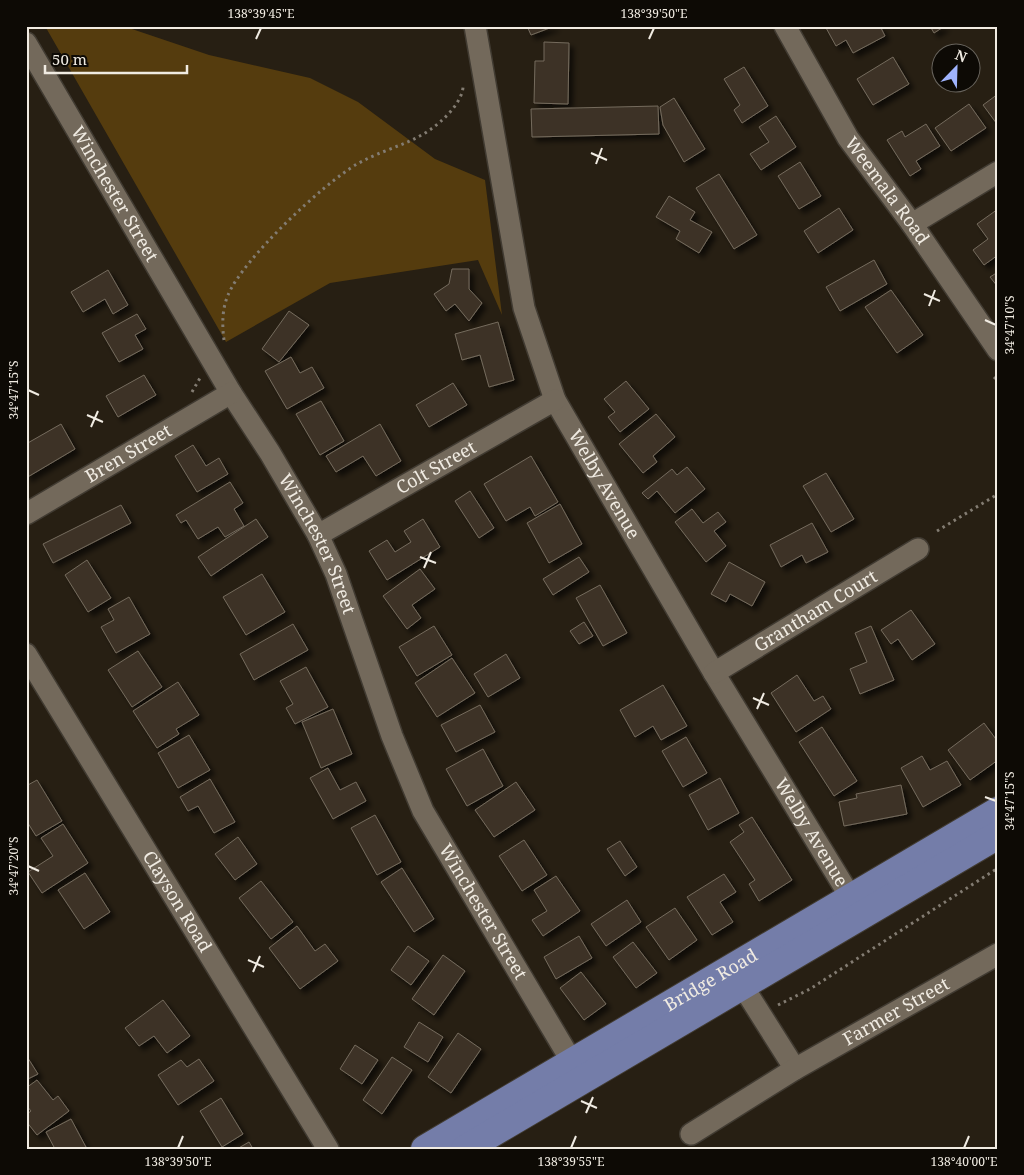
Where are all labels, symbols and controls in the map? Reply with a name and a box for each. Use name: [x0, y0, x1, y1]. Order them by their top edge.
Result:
text: 138°39'45"E: [228, 5, 294, 22]
text: 138°39'50"E: [621, 5, 687, 22]
scale bar: [45, 42, 188, 74]
north arrow: [932, 42, 982, 92]
text: N: [952, 45, 970, 66]
text: 50 m: [52, 49, 87, 69]
street label: Winchester Street: [66, 121, 165, 266]
street label: Weemala Road: [840, 131, 935, 249]
text: 34°47'10"S: [1001, 295, 1018, 355]
text: 34°47'15"S: [5, 360, 22, 420]
street label: Bren Street: [80, 418, 176, 488]
street label: Welby Avenue: [564, 425, 646, 543]
street label: Colt Street: [391, 435, 480, 499]
street label: Winchester Street: [274, 469, 362, 617]
street label: Grantham Court: [749, 564, 881, 657]
text: 34°47'15"S: [1001, 771, 1018, 831]
street label: Welby Avenue: [770, 773, 854, 891]
text: 34°47'20"S: [5, 836, 22, 896]
street label: Winchester Street: [434, 839, 533, 984]
street label: Clayson Road: [138, 846, 218, 956]
street label: Bridge Road: [659, 943, 762, 1016]
street label: Farmer Street: [838, 971, 953, 1050]
text: 138°39'50"E: [145, 1153, 211, 1170]
text: 138°39'55"E: [538, 1153, 604, 1170]
text: 138°40'00"E: [931, 1153, 997, 1170]

